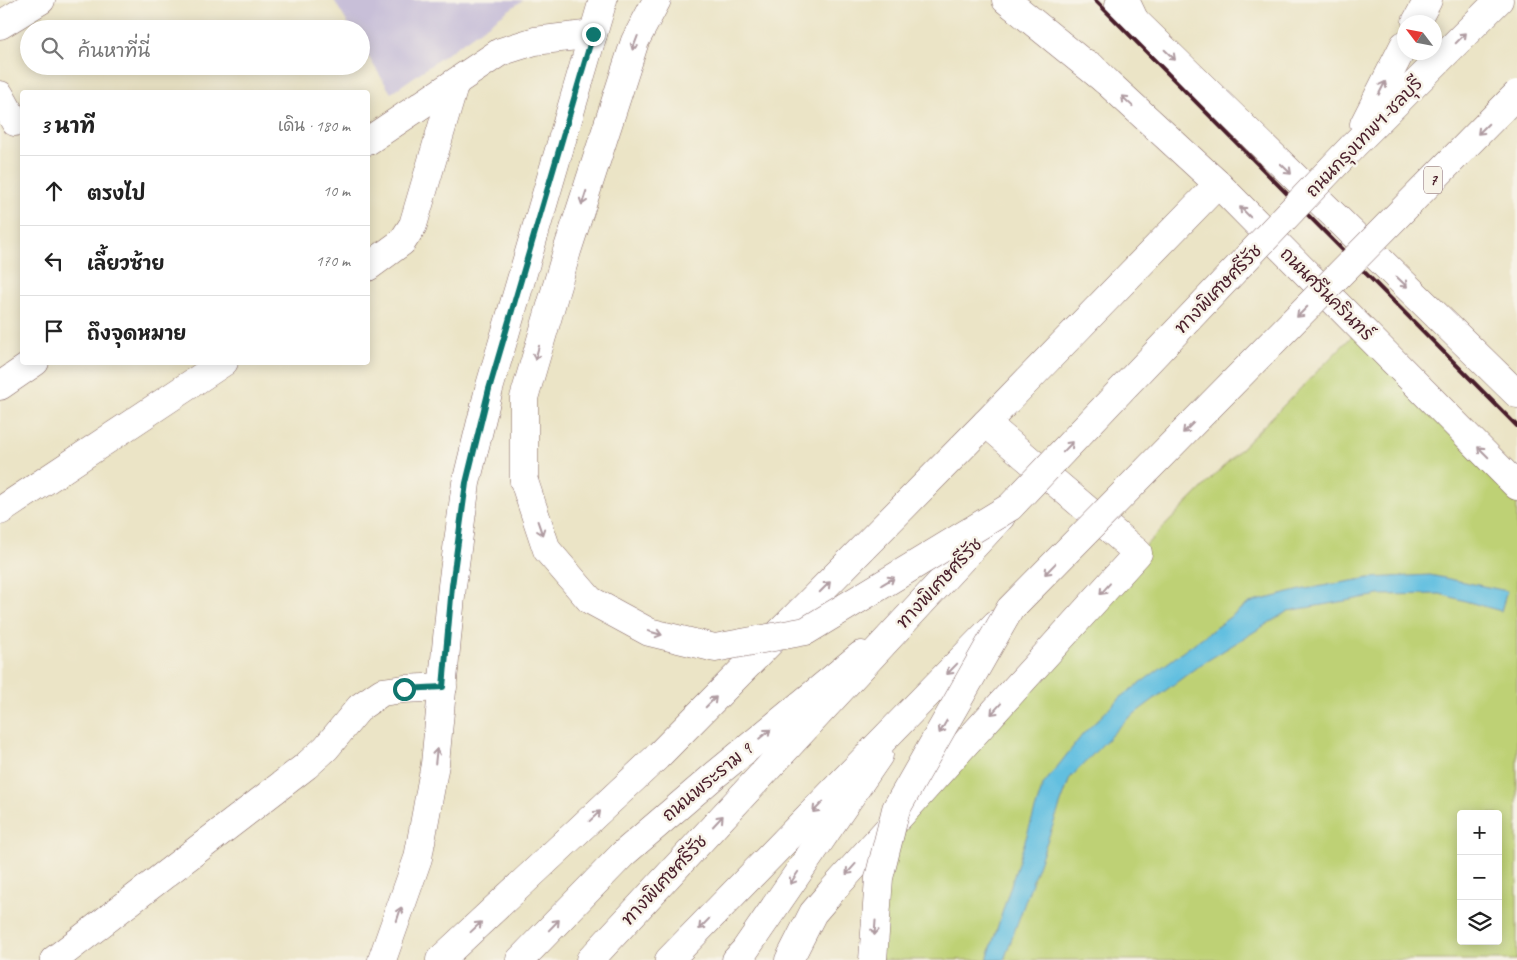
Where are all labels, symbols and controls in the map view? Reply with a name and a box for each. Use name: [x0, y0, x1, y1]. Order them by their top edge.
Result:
north arrow: [1397, 15, 1442, 60]
search box: [20, 20, 370, 75]
route end: [582, 23, 605, 46]
one-way arrow: [1455, 32, 1467, 45]
icon: search: [38, 34, 66, 62]
one-way arrow: [630, 35, 639, 50]
text: ค้นหาที่นี่: [78, 39, 150, 63]
one-way arrow: [1164, 49, 1176, 61]
street label: ถนนกรุงเทพฯ-ชลบุรี: [1300, 72, 1429, 204]
one-way arrow: [1378, 81, 1388, 96]
one-way arrow: [1121, 95, 1134, 107]
text: 3 นาที: [40, 113, 95, 139]
text: เดิน · 180 m: [278, 116, 350, 136]
one-way arrow: [1477, 122, 1489, 135]
one-way arrow: [1280, 163, 1292, 175]
road number: 7: [1424, 166, 1442, 194]
icon: ahead: [40, 177, 68, 205]
text: 10 m: [323, 181, 350, 201]
text: ตรงไป: [87, 182, 145, 206]
one-way arrow: [579, 189, 588, 205]
one-way arrow: [1240, 206, 1252, 218]
street label: ทางพิเศษศรีรัช: [1169, 239, 1266, 338]
street label: ถนนศรีนครินทร์: [1276, 241, 1380, 346]
icon: left: [40, 247, 68, 275]
text: 170 m: [316, 251, 350, 271]
text: เลี้ยวซ้าย: [87, 252, 164, 276]
one-way arrow: [1396, 276, 1409, 288]
one-way arrow: [1296, 306, 1308, 319]
icon: arrive: [40, 317, 68, 345]
text: ถึงจุดหมาย: [87, 322, 186, 346]
one-way arrow: [532, 345, 542, 361]
one-way arrow: [1182, 422, 1194, 435]
one-way arrow: [1062, 440, 1074, 453]
one-way arrow: [1477, 445, 1489, 458]
one-way arrow: [536, 519, 545, 535]
street label: ทางพิเศษศรีรัช: [891, 532, 987, 633]
one-way arrow: [1043, 563, 1056, 575]
one-way arrow: [880, 576, 894, 586]
one-way arrow: [819, 580, 831, 593]
one-way arrow: [1099, 583, 1111, 595]
one-way arrow: [647, 628, 663, 638]
one-way arrow: [946, 663, 958, 676]
route start: [393, 678, 416, 701]
one-way arrow: [705, 696, 717, 709]
one-way arrow: [990, 703, 1002, 716]
one-way arrow: [937, 720, 947, 734]
one-way arrow: [758, 728, 771, 739]
street label: ถนนพระราม 9: [657, 737, 758, 826]
one-way arrow: [431, 749, 440, 765]
one-way arrow: [812, 801, 824, 814]
one-way arrow: [588, 810, 601, 822]
map controls: [1457, 810, 1502, 945]
button: +: [1457, 810, 1502, 855]
one-way arrow: [712, 815, 724, 828]
street label: ทางพิเศษศรีรัช: [616, 829, 712, 930]
button: −: [1457, 855, 1502, 900]
one-way arrow: [846, 862, 857, 875]
one-way arrow: [789, 871, 799, 885]
button: layers: [1457, 900, 1502, 945]
one-way arrow: [395, 907, 404, 922]
one-way arrow: [698, 917, 710, 930]
one-way arrow: [548, 919, 560, 931]
one-way arrow: [871, 919, 880, 935]
one-way arrow: [470, 921, 482, 933]

